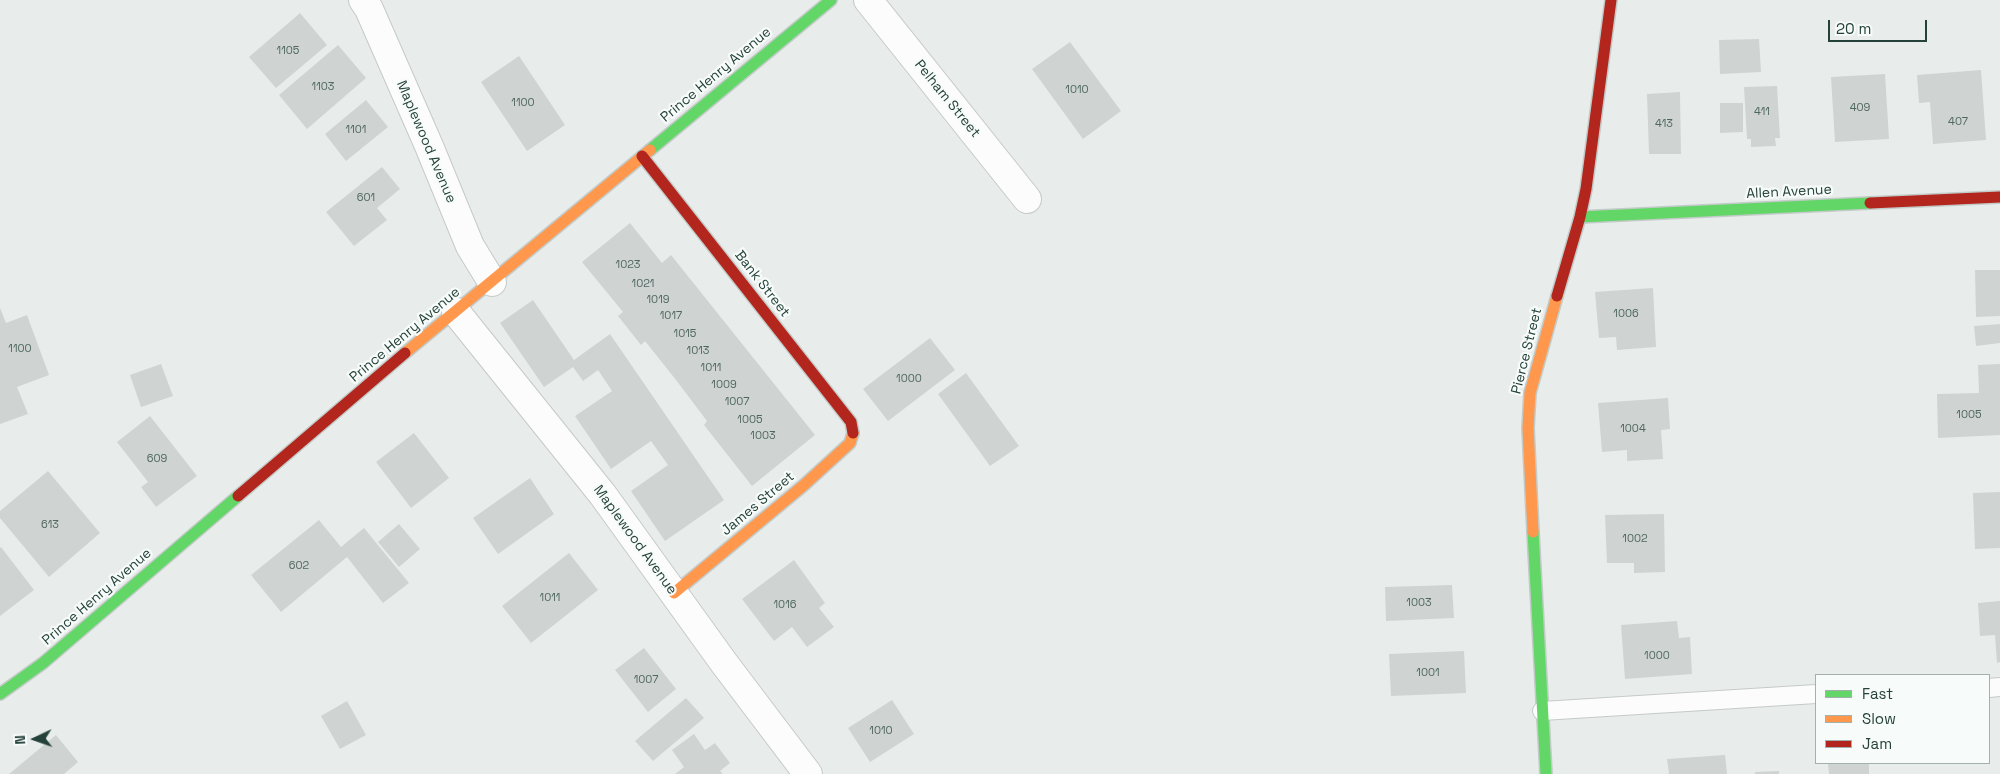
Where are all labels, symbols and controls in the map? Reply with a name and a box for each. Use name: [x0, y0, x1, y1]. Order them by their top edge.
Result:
scale bar: [1830, 10, 1929, 42]
text: 20 m: [1836, 19, 1871, 38]
street label: Prince Henry Avenue: [657, 24, 775, 126]
house number: 1105: [277, 44, 299, 58]
street label: Pelham Street: [911, 57, 983, 141]
street label: Maplewood Avenue: [393, 78, 459, 206]
house number: 1103: [312, 80, 334, 94]
house number: 1010: [1065, 83, 1089, 97]
house number: 1100: [511, 96, 535, 110]
house number: 409: [1850, 101, 1870, 115]
house number: 411: [1754, 105, 1770, 119]
house number: 407: [1948, 115, 1968, 129]
house number: 413: [1655, 117, 1673, 131]
house number: 1101: [346, 123, 366, 137]
street label: Allen Avenue: [1746, 181, 1832, 203]
house number: 601: [357, 191, 375, 205]
street label: Bank Street: [731, 247, 793, 321]
house number: 1023: [616, 258, 640, 272]
house number: 1021: [632, 277, 654, 291]
street label: Prince Henry Avenue: [346, 284, 464, 386]
house number: 1019: [647, 293, 669, 307]
street label: Pierce Street: [1508, 306, 1546, 396]
house number: 1006: [1613, 307, 1639, 321]
house number: 1017: [660, 309, 682, 323]
house number: 1015: [674, 327, 696, 341]
house number: 1100: [8, 342, 32, 356]
house number: 1013: [687, 344, 709, 358]
house number: 1011: [701, 361, 721, 375]
house number: 1000: [896, 372, 922, 386]
house number: 1009: [711, 378, 737, 392]
house number: 1007: [725, 395, 749, 409]
house number: 1005: [1956, 408, 1982, 422]
house number: 1005: [737, 413, 763, 427]
house number: 1004: [1620, 422, 1646, 436]
house number: 1003: [750, 429, 776, 443]
house number: 609: [147, 452, 167, 466]
street label: James Street: [718, 469, 798, 539]
street label: Maplewood Avenue: [590, 482, 680, 598]
house number: 613: [41, 518, 59, 532]
house number: 1002: [1622, 532, 1648, 546]
street label: Prince Henry Avenue: [39, 545, 155, 649]
house number: 602: [289, 559, 309, 573]
house number: 1011: [540, 591, 560, 605]
house number: 1003: [1406, 596, 1432, 610]
house number: 1016: [774, 598, 796, 612]
house number: 1000: [1644, 649, 1670, 663]
house number: 1001: [1416, 666, 1440, 680]
house number: 1007: [634, 673, 658, 687]
legend: [1815, 674, 1990, 764]
text: Fast: [1862, 684, 1893, 703]
text: Slow: [1862, 709, 1896, 728]
north arrow: [10, 714, 60, 764]
house number: 1010: [869, 724, 893, 738]
text: Jam: [1862, 734, 1892, 753]
text: N: [11, 735, 29, 745]

